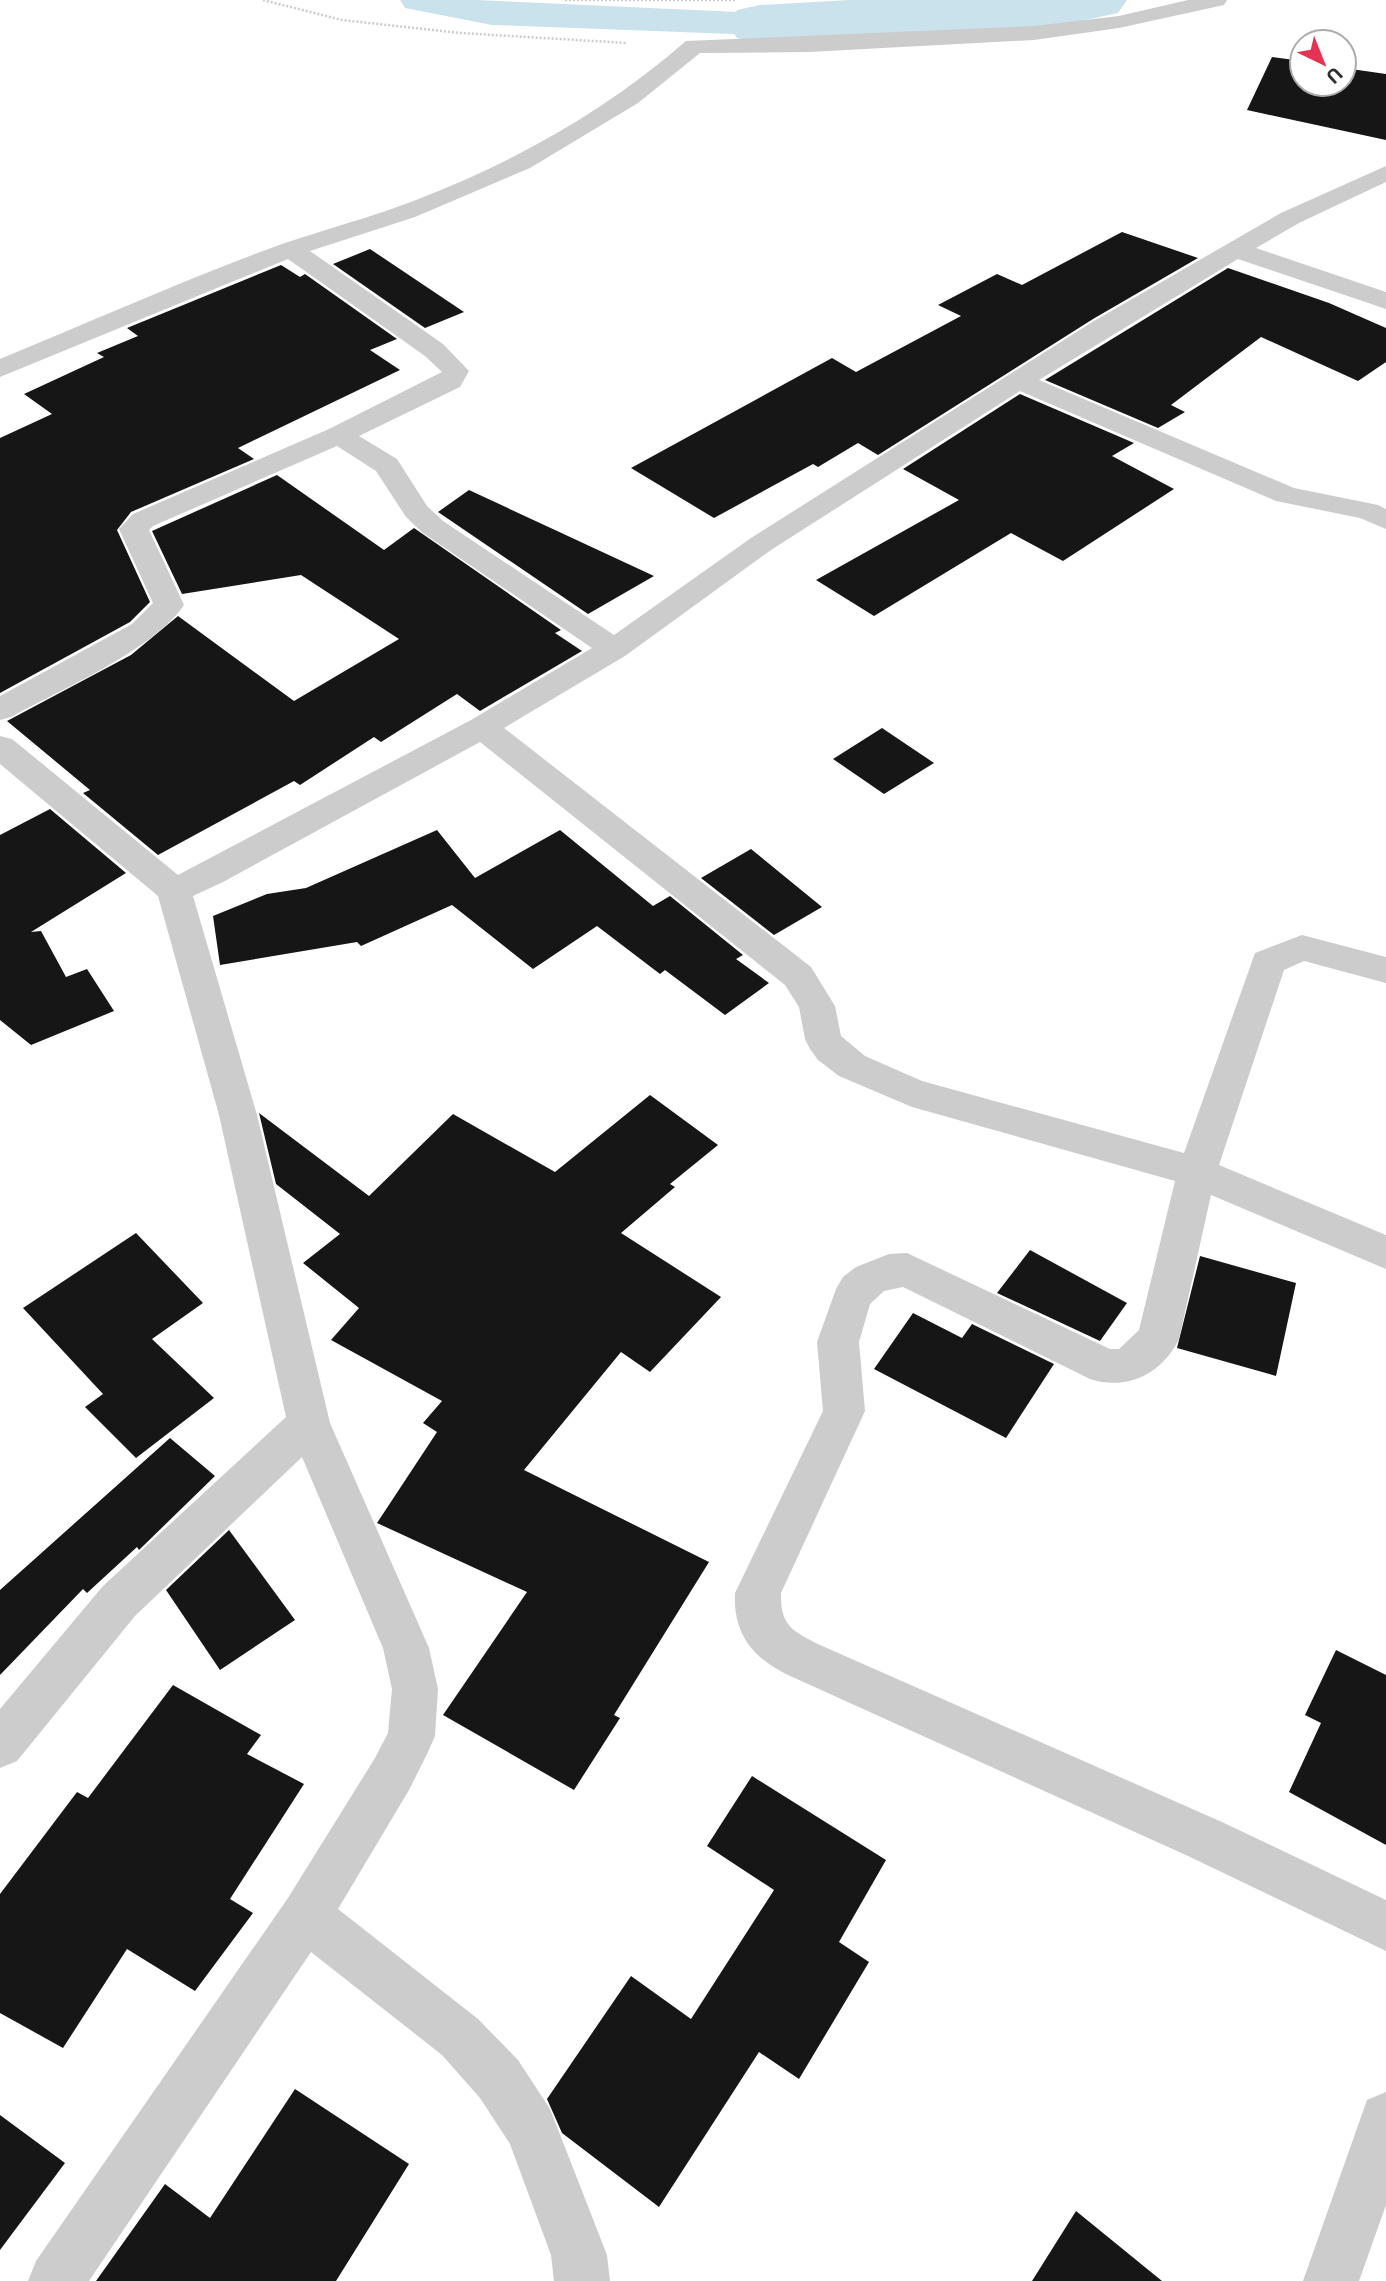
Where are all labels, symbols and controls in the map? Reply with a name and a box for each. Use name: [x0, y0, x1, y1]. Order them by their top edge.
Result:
north arrow: [1288, 28, 1358, 98]
text: U: [1320, 61, 1349, 90]

